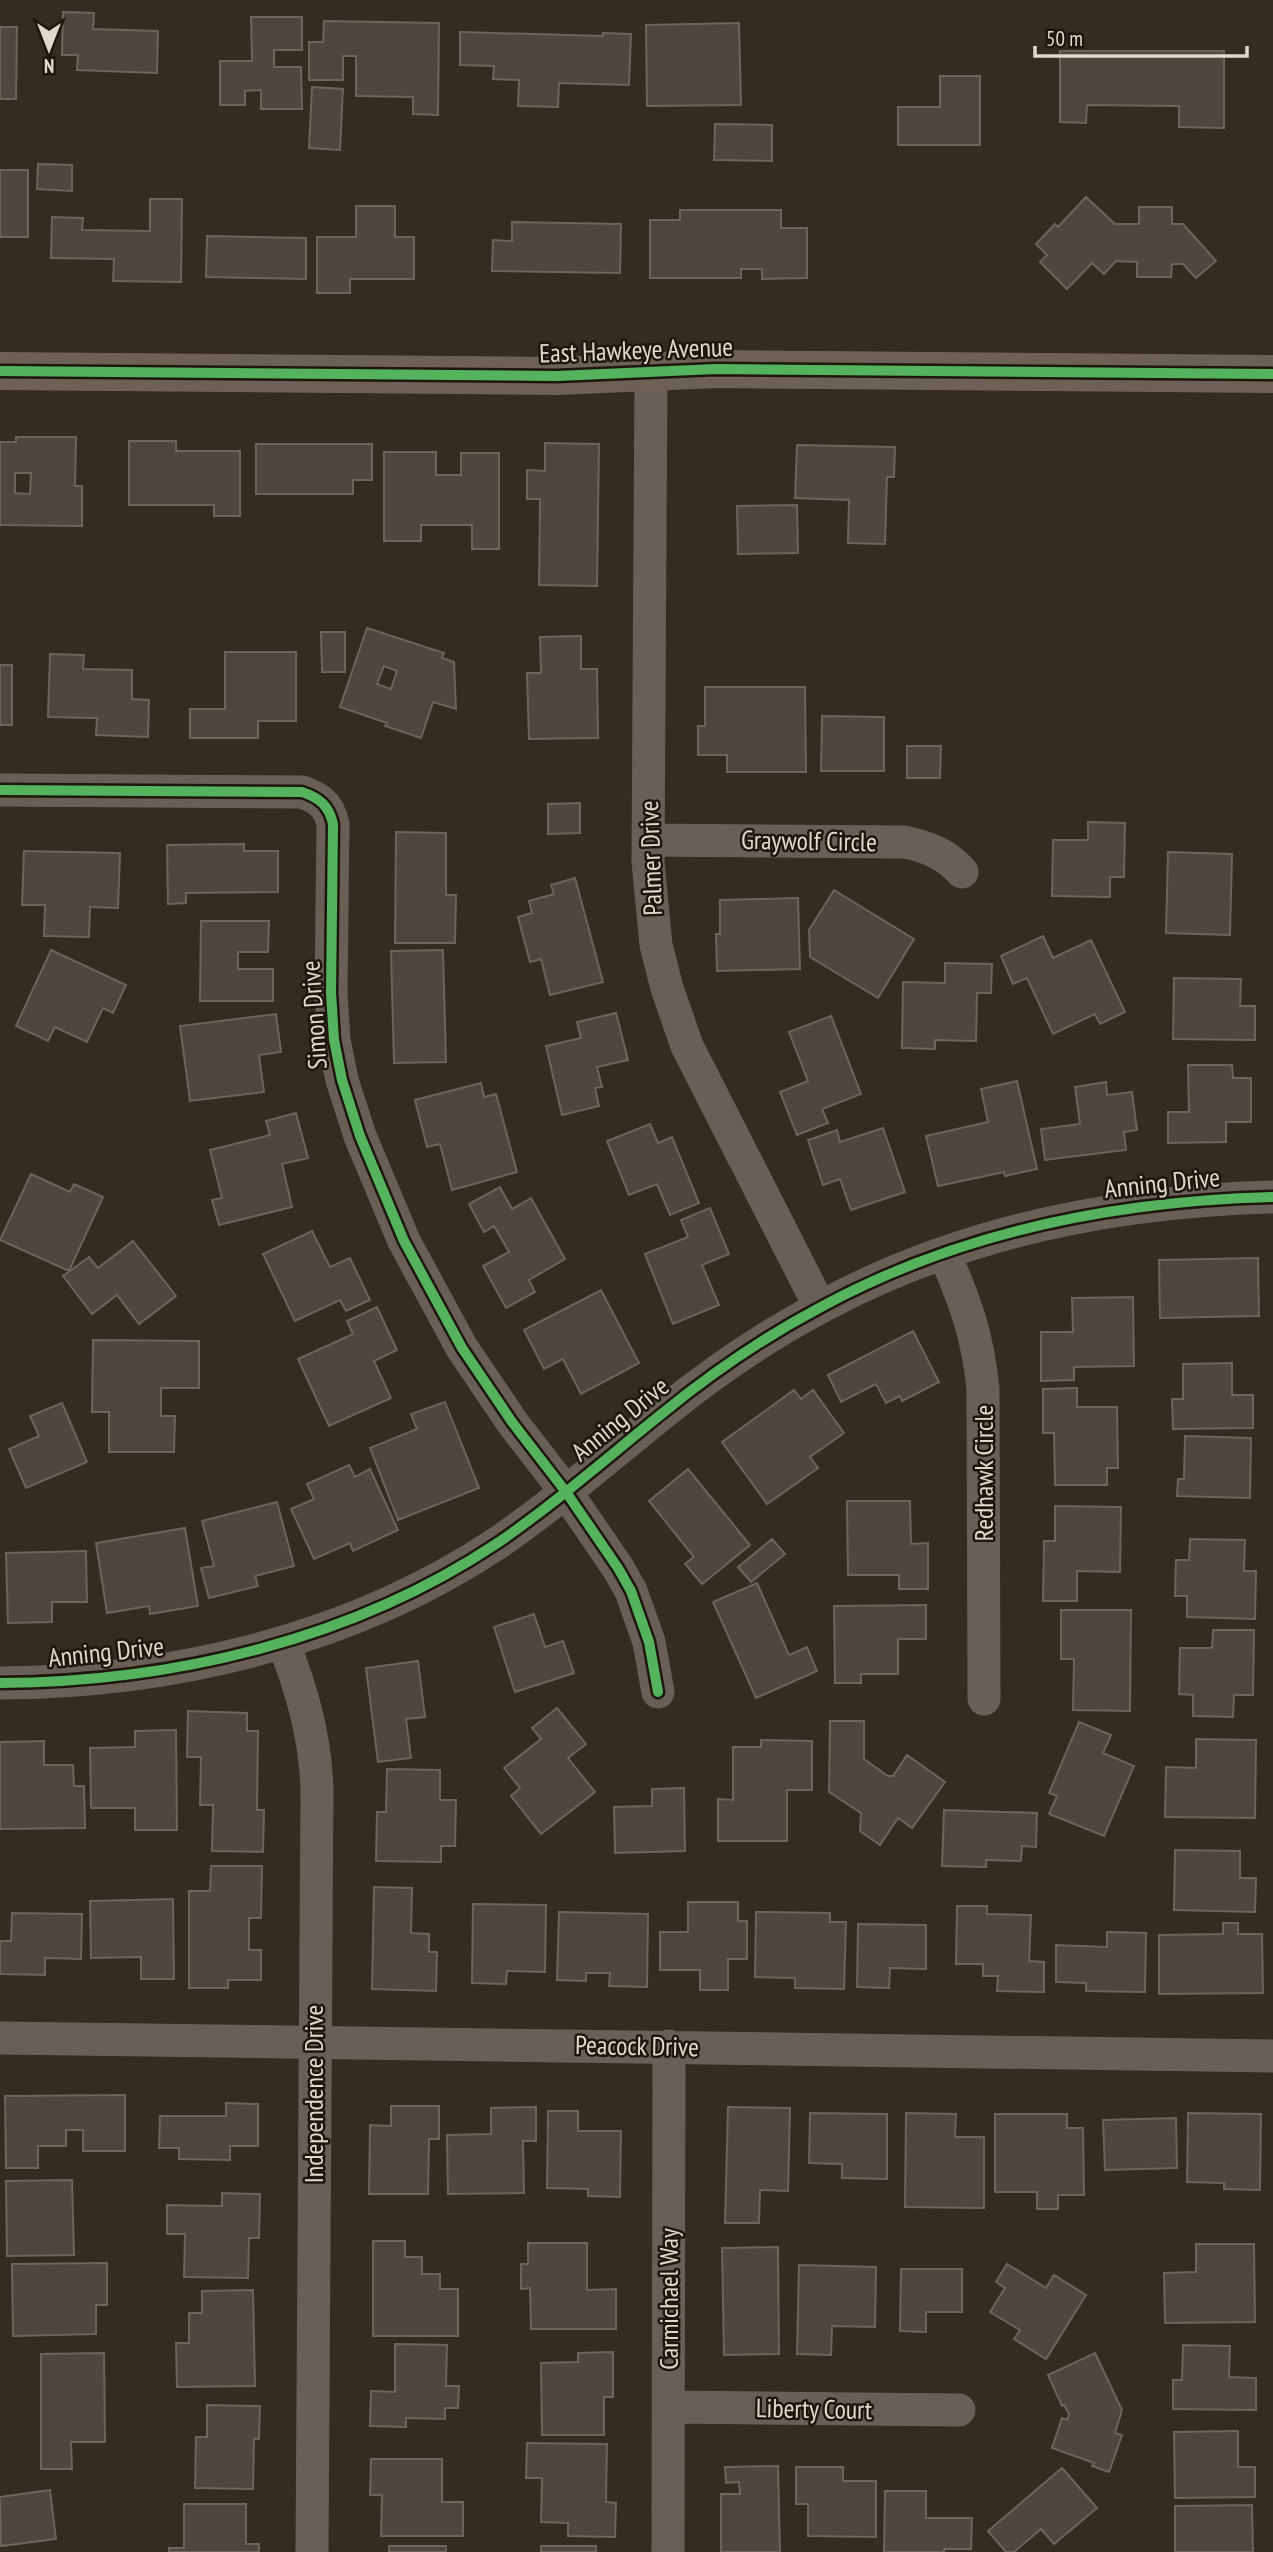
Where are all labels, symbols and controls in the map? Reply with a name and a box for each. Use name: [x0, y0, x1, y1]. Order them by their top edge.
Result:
north arrow: [14, 14, 84, 84]
scale bar: [1035, 14, 1247, 58]
text: 50 m: [1046, 25, 1083, 52]
text: N: [44, 54, 54, 78]
street label: East Hawkeye Avenue: [539, 330, 733, 369]
street label: Palmer Drive: [632, 800, 669, 916]
street label: Graywolf Circle: [741, 823, 877, 858]
street label: Simon Drive: [293, 959, 334, 1071]
street label: Anning Drive: [1102, 1160, 1221, 1205]
street label: Anning Drive: [564, 1369, 675, 1468]
street label: Redhawk Circle: [967, 1405, 1000, 1541]
street label: Anning Drive: [46, 1629, 165, 1674]
street label: Independence Drive: [297, 2005, 330, 2183]
street label: Peacock Drive: [575, 2028, 699, 2063]
street label: Carmichael Way: [652, 2228, 685, 2370]
street label: Liberty Court: [756, 2391, 872, 2426]

